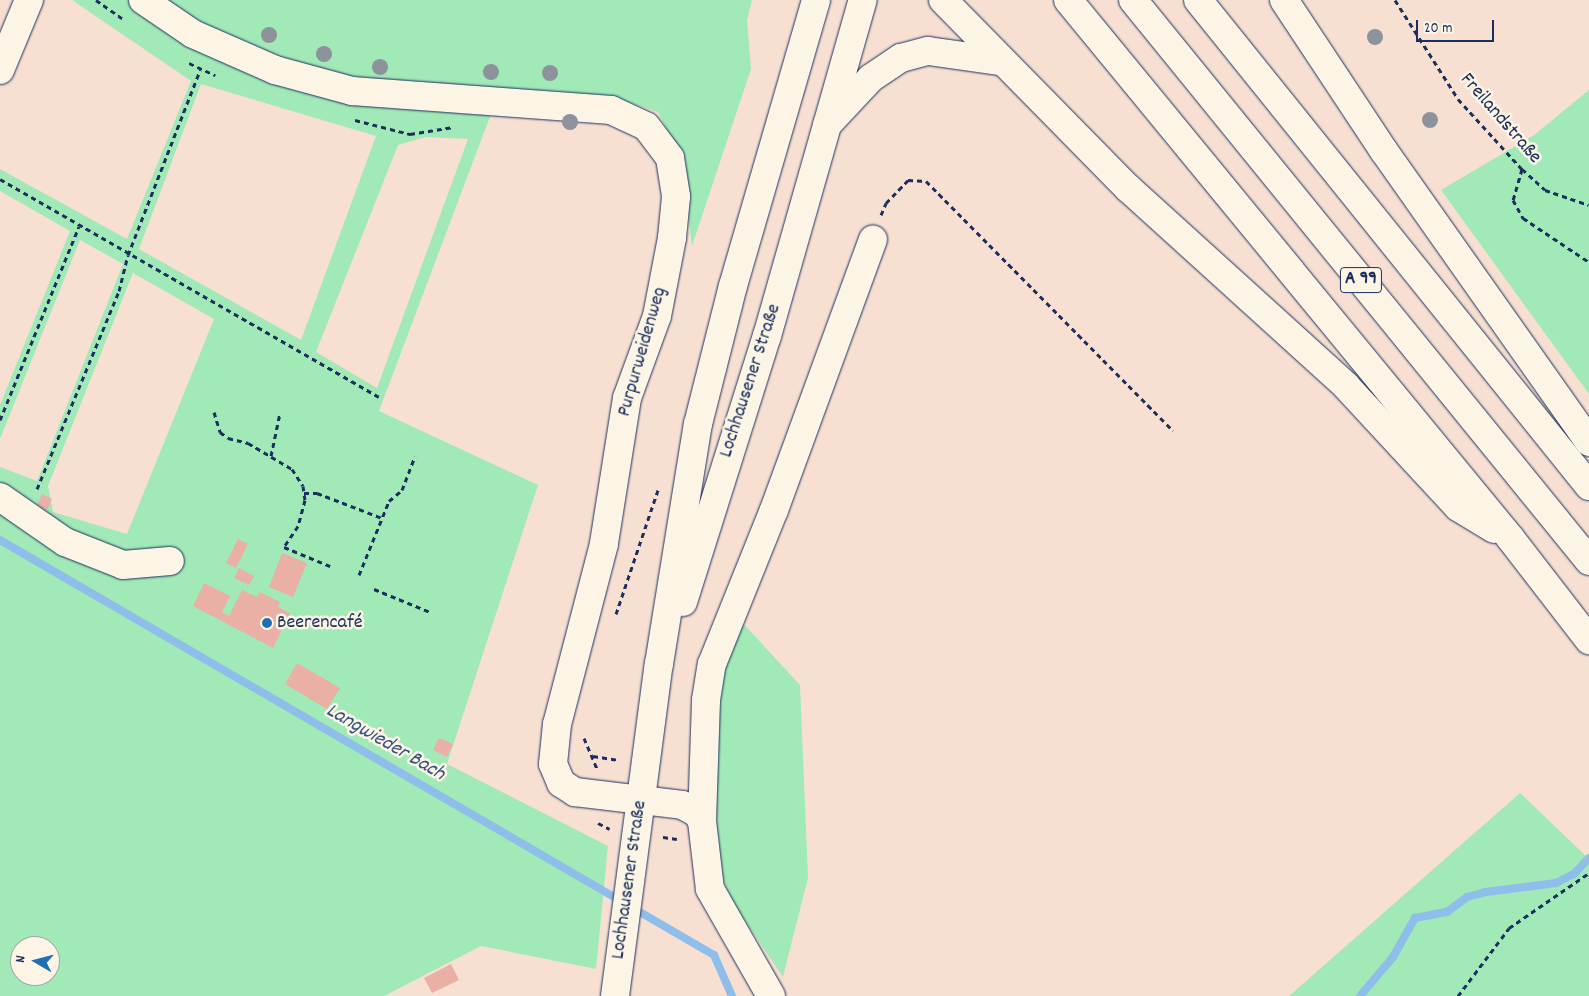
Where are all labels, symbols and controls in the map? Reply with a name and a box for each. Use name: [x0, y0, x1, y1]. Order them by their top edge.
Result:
scale bar: [1419, 10, 1496, 42]
text: 20 m: [1424, 18, 1452, 40]
street label: Freilandstraße: [1454, 69, 1546, 169]
road number: A 99: [1340, 264, 1382, 296]
street label: Purpurweidenweg: [613, 284, 673, 420]
street label: Lochhausener Straße: [715, 301, 787, 461]
place label: Beerencafé: [277, 611, 363, 635]
marker: Beerencafé: [261, 617, 273, 629]
water label: Langwieder Bach: [321, 699, 449, 787]
street label: Lochhausener Straße: [607, 799, 653, 961]
north arrow: [10, 936, 60, 986]
text: N: [11, 954, 32, 964]

